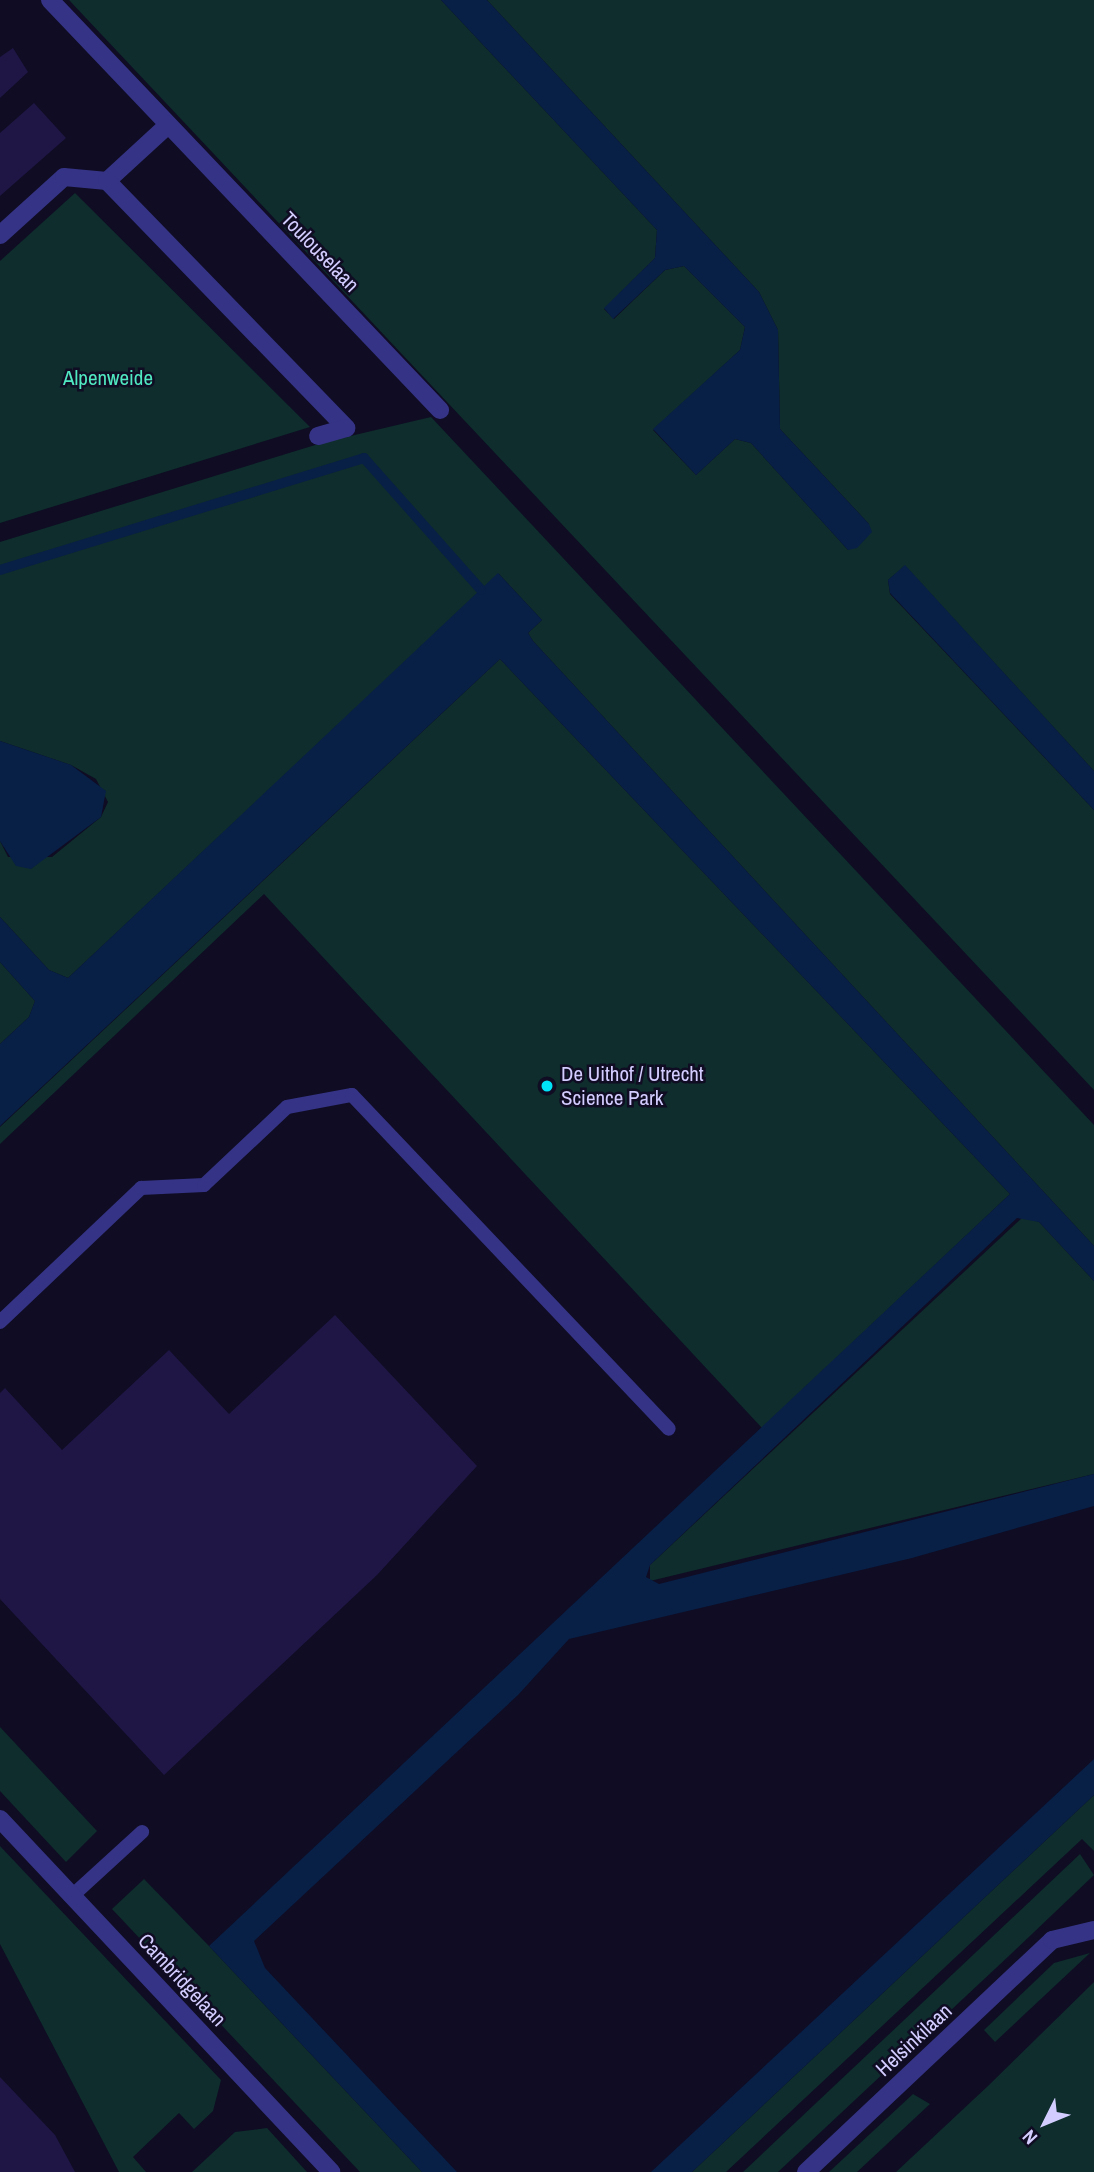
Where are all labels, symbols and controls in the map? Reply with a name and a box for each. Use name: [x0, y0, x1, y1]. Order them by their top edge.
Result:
street label: Toulouselaan: [276, 207, 364, 297]
park label: Alpenweide: [63, 365, 153, 391]
place label: De Uithof / Utrecht Science Park: [561, 1061, 704, 1111]
marker: De Uithof / Utrecht Science Park: [539, 1078, 555, 1094]
street label: Cambridgelaan: [133, 1928, 231, 2032]
street label: Helsinkilaan: [871, 1998, 957, 2082]
north arrow: [1010, 2088, 1080, 2158]
text: N: [1016, 2124, 1043, 2150]

